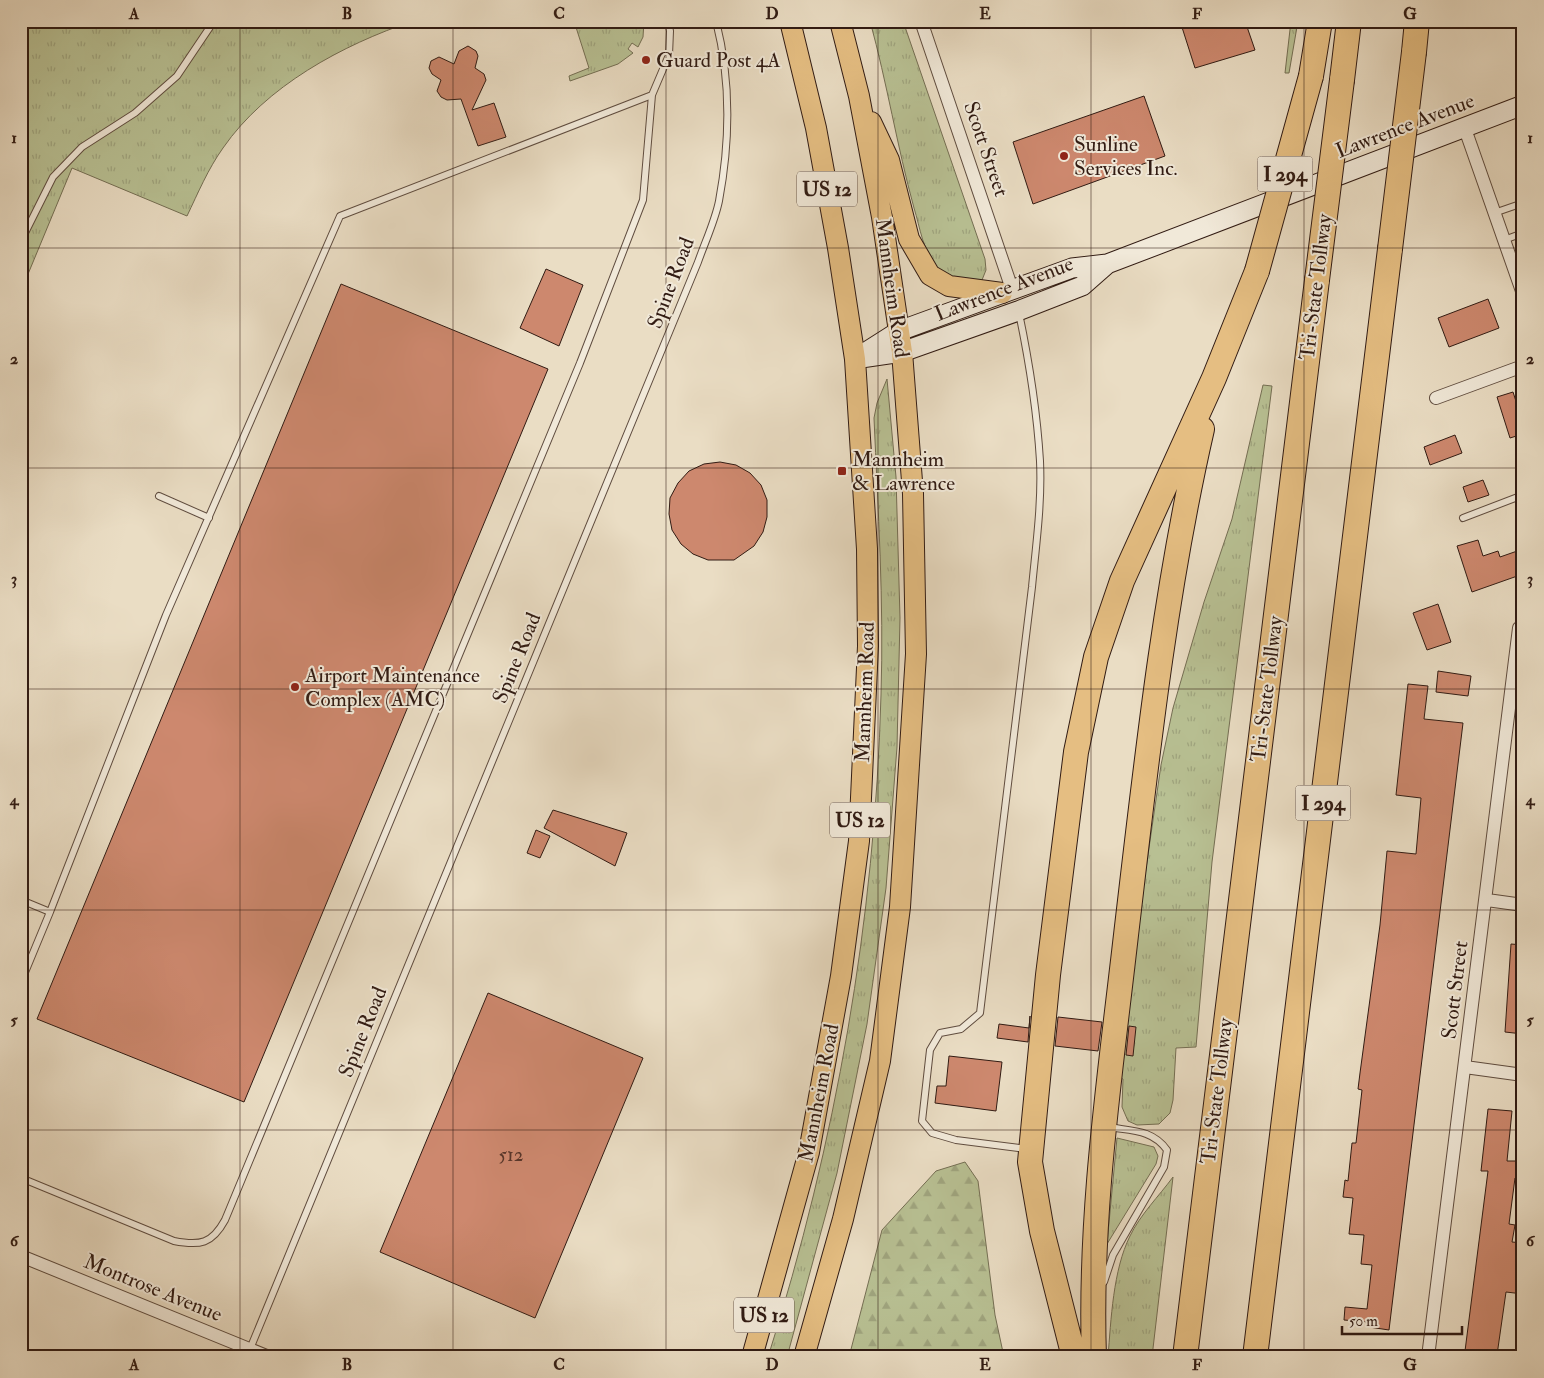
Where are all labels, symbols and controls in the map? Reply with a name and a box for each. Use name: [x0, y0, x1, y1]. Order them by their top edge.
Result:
text: A: [128, 4, 140, 24]
text: B: [342, 4, 352, 24]
text: C: [553, 4, 565, 24]
text: D: [765, 4, 779, 24]
text: E: [979, 4, 991, 24]
text: F: [1192, 4, 1202, 24]
text: G: [1403, 4, 1417, 24]
place label: Guard Post 4A: [656, 47, 781, 74]
marker: Guard Post 4A: [640, 54, 652, 66]
street label: Lawrence Avenue: [1332, 87, 1478, 165]
street label: Scott Street: [957, 98, 1015, 200]
text: 1: [11, 128, 17, 148]
text: 1: [1527, 128, 1533, 148]
place label: Sunline Services Inc.: [1074, 131, 1178, 182]
marker: Sunline Services Inc.: [1058, 150, 1070, 162]
road number: I 294: [1258, 156, 1312, 192]
road number: US 12: [797, 172, 857, 206]
street label: Tri-State Tollway: [1294, 212, 1338, 361]
street label: Mannheim Road: [869, 217, 915, 360]
street label: Spine Road: [641, 233, 701, 333]
street label: Lawrence Avenue: [931, 250, 1077, 328]
text: 2: [10, 349, 18, 369]
text: 2: [1526, 349, 1534, 369]
place label: Mannheim & Lawrence: [852, 446, 955, 497]
marker: Mannheim & Lawrence: [836, 465, 848, 477]
text: 3: [11, 569, 17, 589]
text: 3: [1527, 569, 1533, 589]
street label: Spine Road: [487, 608, 548, 707]
street label: Tri-State Tollway: [1245, 614, 1289, 763]
street label: Mannheim Road: [849, 621, 881, 763]
place label: Airport Maintenance Complex (AMC): [304, 662, 480, 713]
marker: Airport Maintenance Complex (AMC): [289, 681, 301, 693]
road number: I 294: [1296, 786, 1350, 820]
text: 4: [9, 790, 20, 810]
text: 4: [1525, 790, 1536, 810]
road number: US 12: [830, 802, 890, 838]
street label: Scott Street: [1436, 939, 1474, 1041]
street label: Spine Road: [333, 982, 394, 1081]
text: 5: [10, 1010, 18, 1030]
text: 5: [1526, 1010, 1534, 1030]
street label: Tri-State Tollway: [1195, 1016, 1239, 1165]
street label: Mannheim Road: [792, 1021, 846, 1165]
house number: 512: [499, 1143, 523, 1167]
text: 6: [10, 1231, 20, 1251]
text: 6: [1526, 1231, 1536, 1251]
street label: Montrose Avenue: [80, 1248, 226, 1328]
road number: US 12: [734, 1298, 794, 1332]
scale bar: [1342, 1303, 1462, 1335]
text: 50 m: [1349, 1312, 1378, 1331]
text: A: [128, 1355, 140, 1375]
text: B: [342, 1355, 352, 1375]
text: C: [553, 1355, 565, 1375]
text: D: [765, 1355, 779, 1375]
text: E: [979, 1355, 991, 1375]
text: F: [1192, 1355, 1202, 1375]
text: G: [1403, 1355, 1417, 1375]

